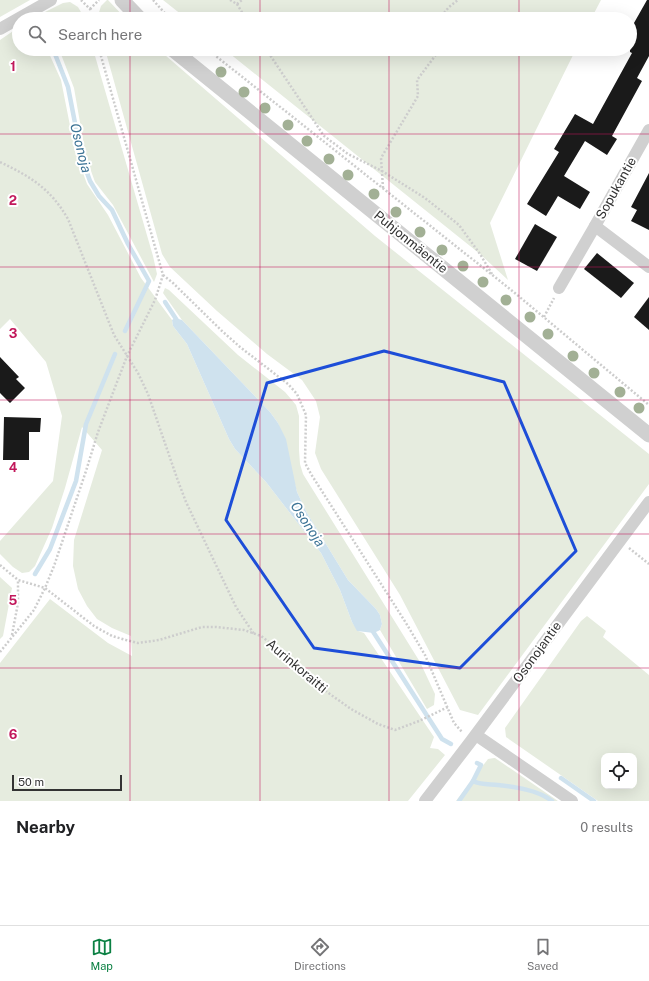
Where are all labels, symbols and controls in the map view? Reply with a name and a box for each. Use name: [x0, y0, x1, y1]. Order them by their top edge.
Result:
search box: [12, 12, 637, 56]
icon: search: [26, 23, 48, 45]
text: Search here: [58, 26, 142, 43]
text: 1: [10, 59, 16, 74]
water label: Osonoja: [67, 121, 95, 175]
street label: Sopukantie: [593, 154, 639, 222]
text: 2: [9, 193, 17, 208]
street label: Puhjonmäentie: [371, 208, 451, 276]
text: 3: [9, 326, 18, 341]
text: 4: [9, 460, 18, 475]
water label: Osonoja: [287, 498, 329, 550]
text: 5: [9, 593, 18, 608]
street label: Osonojantie: [510, 619, 564, 685]
street label: Aurinkoraitti: [263, 636, 331, 696]
text: 6: [9, 727, 18, 742]
map controls: [601, 753, 637, 789]
button: locate: [601, 753, 637, 789]
scale bar: [12, 773, 122, 792]
text: 50 m: [18, 776, 44, 788]
text: Nearby: [16, 817, 75, 837]
text: 0 results: [580, 820, 633, 835]
tab: Map: [91, 936, 113, 972]
tab: Directions: [294, 936, 346, 972]
tab: Saved: [527, 936, 558, 972]

